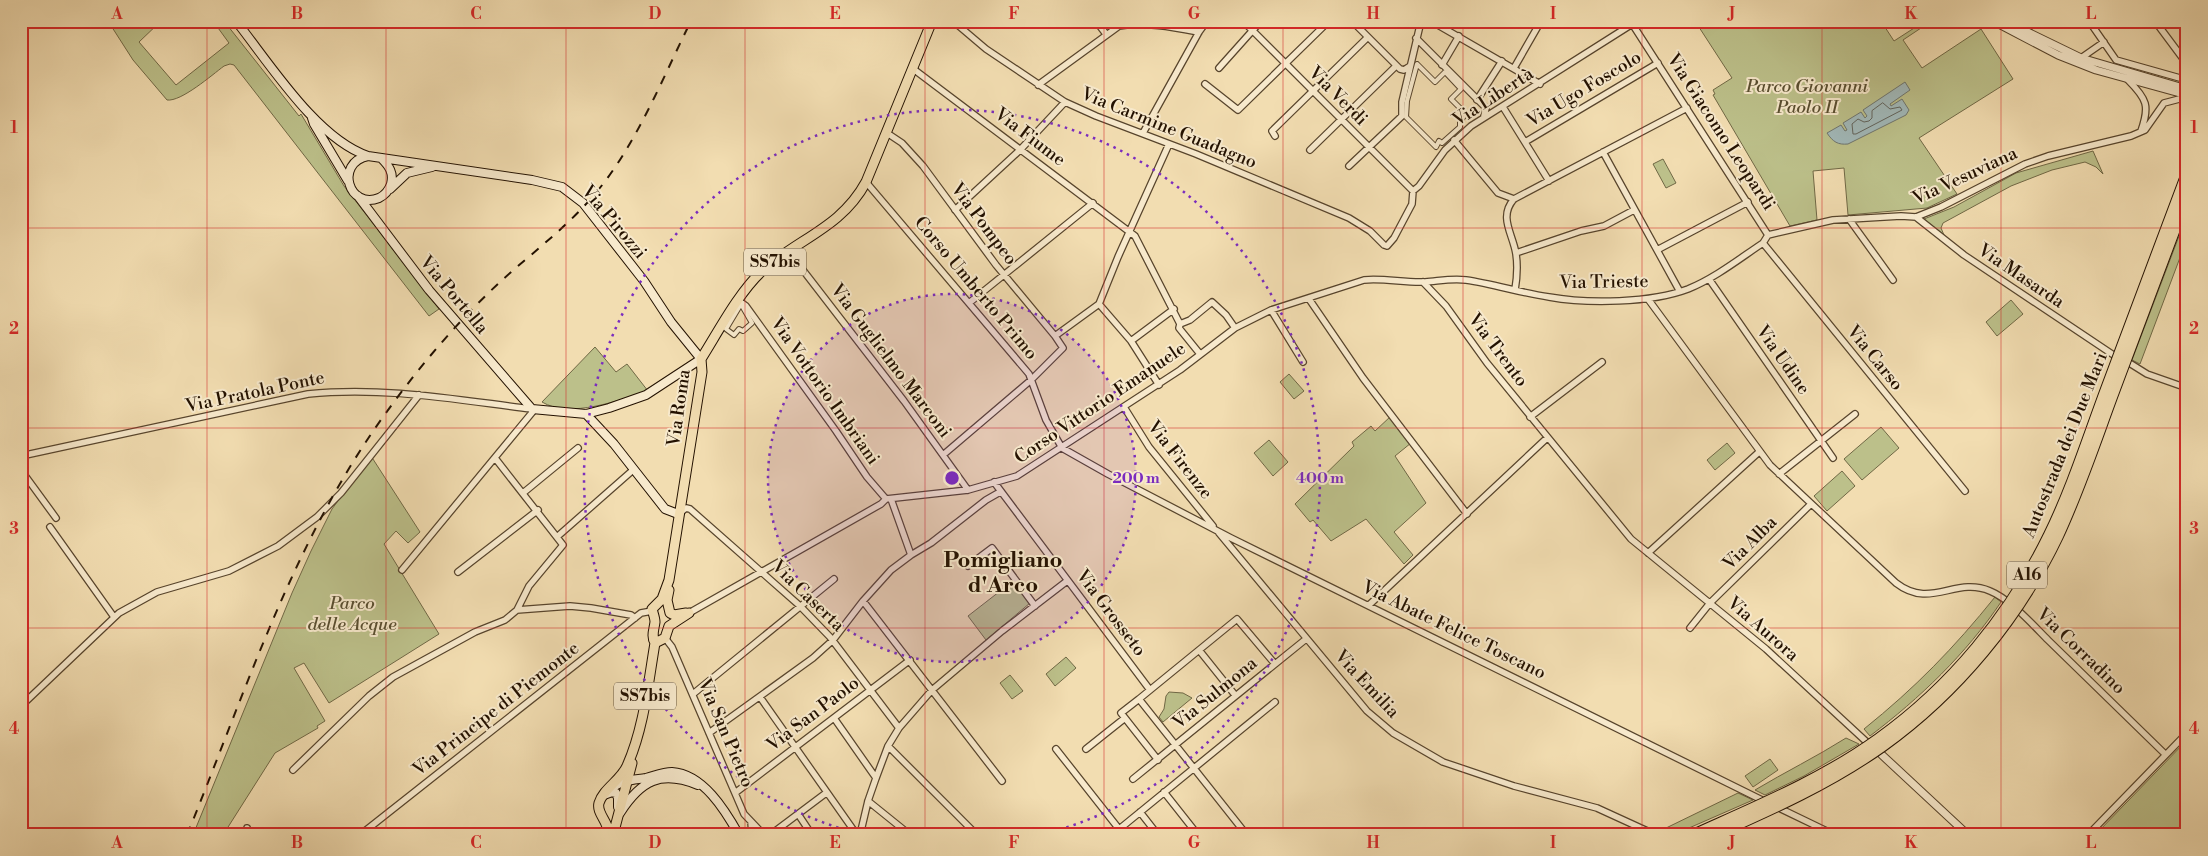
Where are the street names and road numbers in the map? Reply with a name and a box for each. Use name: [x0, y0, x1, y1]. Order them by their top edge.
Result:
street label: Via Ugo Foscolo: [1522, 46, 1646, 133]
street label: Via Giacomo Leopardi: [1661, 49, 1780, 215]
street label: Via Verdi: [1303, 61, 1373, 131]
street label: Via Libertà: [1447, 62, 1539, 132]
street label: Via Carmine Guadagno: [1077, 82, 1260, 174]
street label: Via Fiume: [989, 102, 1070, 171]
street label: Via Vesuviana: [1908, 141, 2022, 211]
street label: Via Pompeo: [945, 178, 1022, 270]
street label: Via Pirozzi: [576, 179, 652, 264]
street label: Corso Umberto Primo: [909, 211, 1043, 365]
street label: Via Masarda: [1972, 238, 2069, 314]
road number: SS7bis: [744, 248, 806, 276]
street label: Via Portella: [414, 250, 494, 340]
street label: Via Trieste: [1558, 270, 1649, 294]
street label: Via Guglielmo Marconi: [825, 279, 957, 443]
street label: Via Trento: [1462, 308, 1533, 391]
street label: Via Vottorio Imbriani: [765, 312, 885, 469]
street label: Via Udine: [1750, 320, 1815, 399]
street label: Via Carso: [1841, 320, 1908, 395]
street label: Corso Vittorio Emanuele: [1010, 337, 1190, 469]
street label: Autostrada dei Due Mari: [2017, 349, 2113, 542]
street label: Via Pratola Ponte: [182, 366, 327, 418]
street label: Via Roma: [662, 367, 696, 449]
street label: Via Firenze: [1142, 415, 1218, 504]
street label: Via Alba: [1717, 510, 1783, 576]
street label: Via Caserta: [766, 555, 850, 637]
road number: A16: [2007, 562, 2047, 588]
street label: Via Grosseto: [1070, 564, 1151, 661]
street label: Via Abate Felice Toscano: [1357, 575, 1550, 685]
street label: Via Aurora: [1722, 591, 1804, 667]
street label: Via Corradino: [2031, 602, 2130, 699]
street label: Via Principe di Piemonte: [407, 637, 584, 782]
street label: Via Emilia: [1329, 644, 1405, 724]
street label: Via Sulmona: [1167, 651, 1263, 735]
street label: Via San Paolo: [761, 672, 864, 757]
street label: Via San Pietro: [692, 674, 759, 791]
road number: SS7bis: [614, 682, 676, 709]

